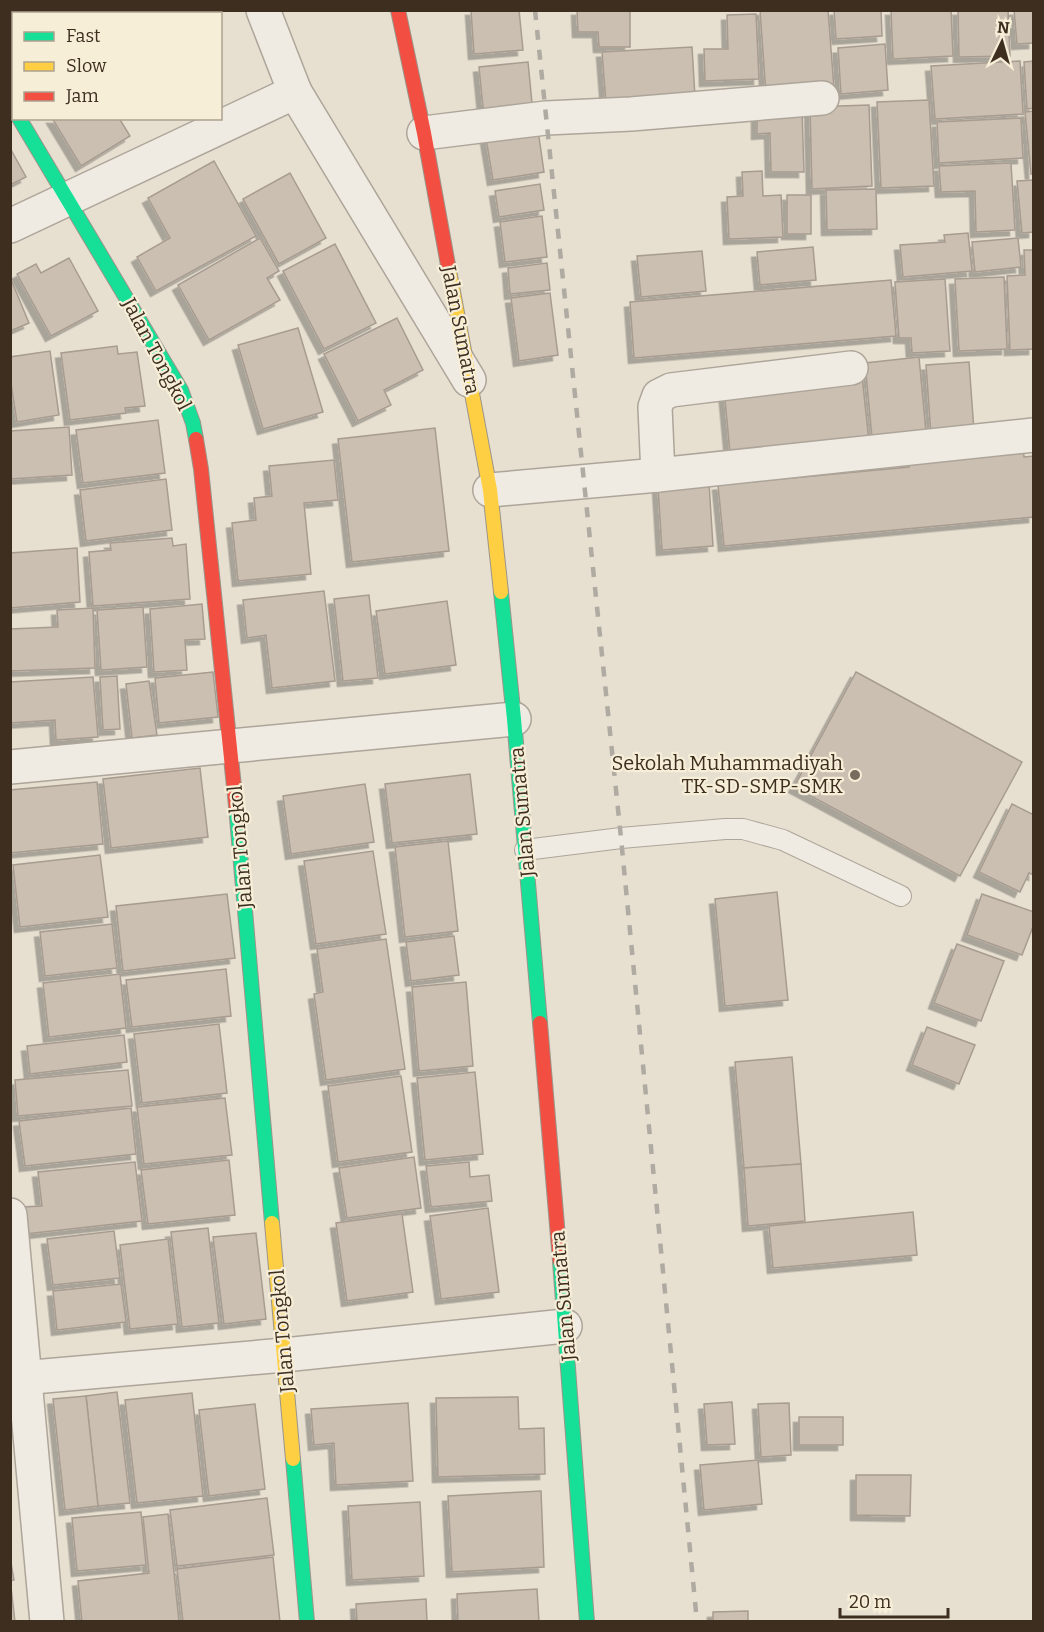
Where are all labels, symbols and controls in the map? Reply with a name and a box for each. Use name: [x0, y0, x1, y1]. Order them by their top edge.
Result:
legend: [12, 12, 222, 120]
north arrow: [972, 12, 1032, 72]
text: N: [996, 18, 1010, 38]
text: Fast: [66, 25, 101, 47]
text: Slow: [66, 55, 107, 77]
text: Jam: [65, 85, 99, 107]
street label: Jalan Sumatra: [437, 263, 485, 396]
street label: Jalan Tongkol: [117, 293, 197, 415]
street label: Jalan Sumatra: [504, 746, 540, 879]
place label: Sekolah Muhammadiyah TK-SD-SMP-SMK: [612, 751, 844, 798]
marker: Sekolah Muhammadiyah TK-SD-SMP-SMK: [848, 768, 862, 782]
street label: Jalan Tongkol: [223, 784, 257, 911]
street label: Jalan Sumatra: [545, 1230, 581, 1363]
street label: Jalan Tongkol: [265, 1268, 299, 1395]
scale bar: [840, 1581, 948, 1619]
text: 20 m: [849, 1591, 891, 1613]

